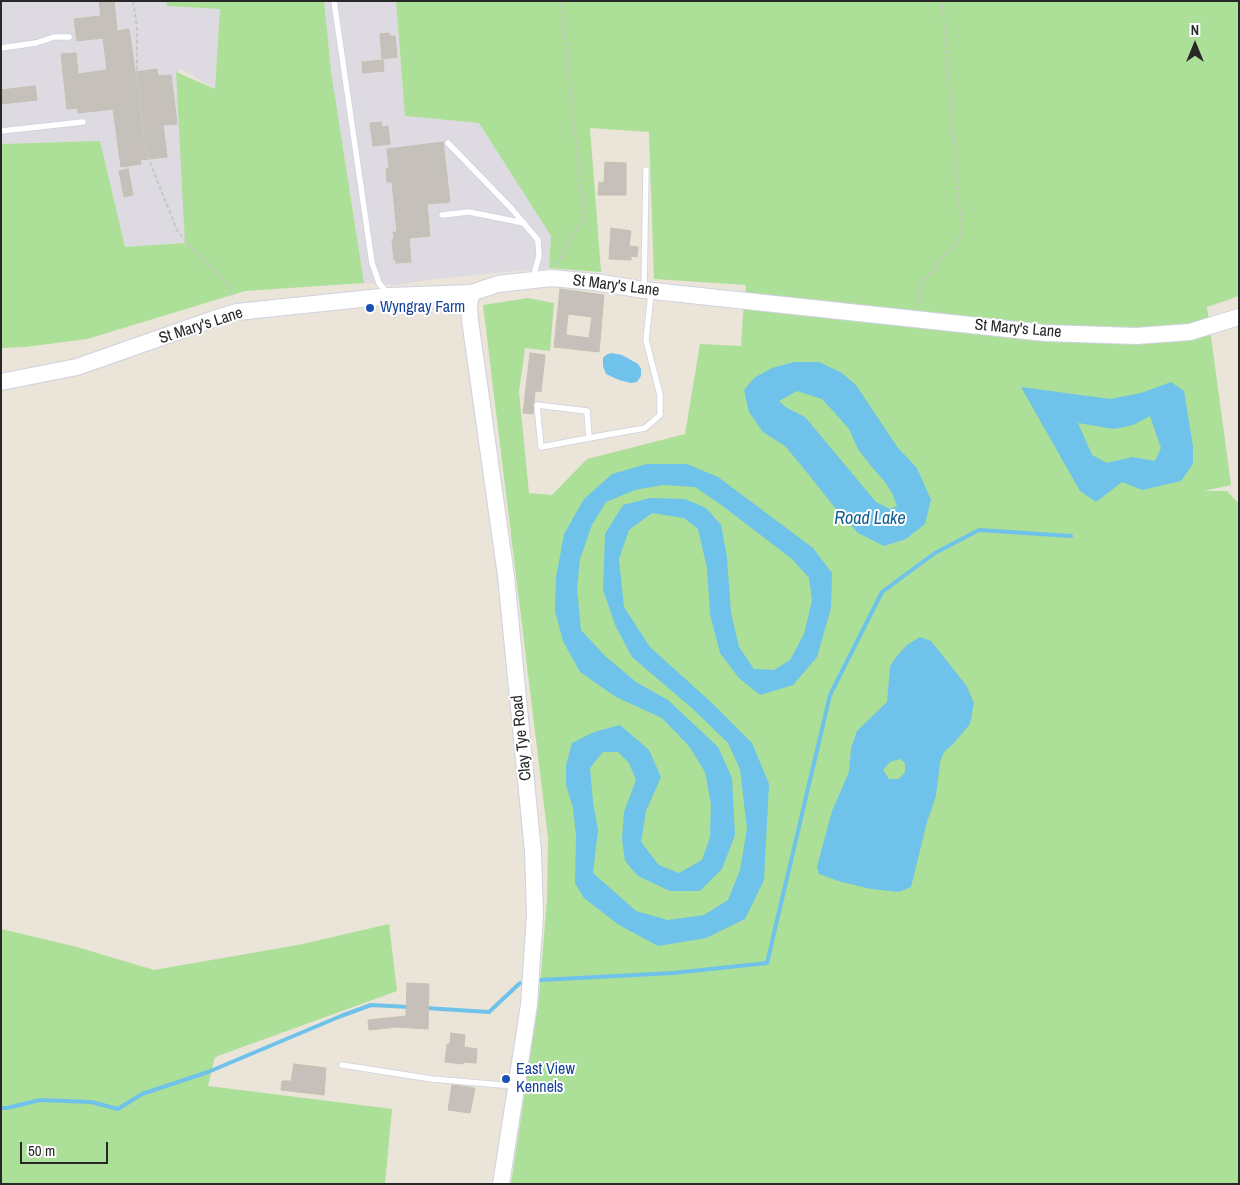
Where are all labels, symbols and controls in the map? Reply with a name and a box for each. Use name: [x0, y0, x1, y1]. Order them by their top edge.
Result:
north arrow: [1170, 20, 1220, 70]
text: N: [1191, 21, 1199, 39]
street label: St Mary's Lane: [572, 271, 660, 301]
place label: Wyngray Farm: [380, 298, 465, 318]
marker: Wyngray Farm: [364, 302, 376, 314]
street label: St Mary's Lane: [157, 303, 245, 349]
street label: St Mary's Lane: [974, 316, 1062, 342]
water label: Road Lake: [834, 508, 906, 530]
street label: Clay Tye Road: [508, 694, 536, 782]
place label: East View Kennels: [516, 1060, 575, 1098]
marker: East View Kennels: [500, 1073, 512, 1085]
scale bar: [22, 1132, 110, 1164]
text: 50 m: [28, 1140, 55, 1161]

